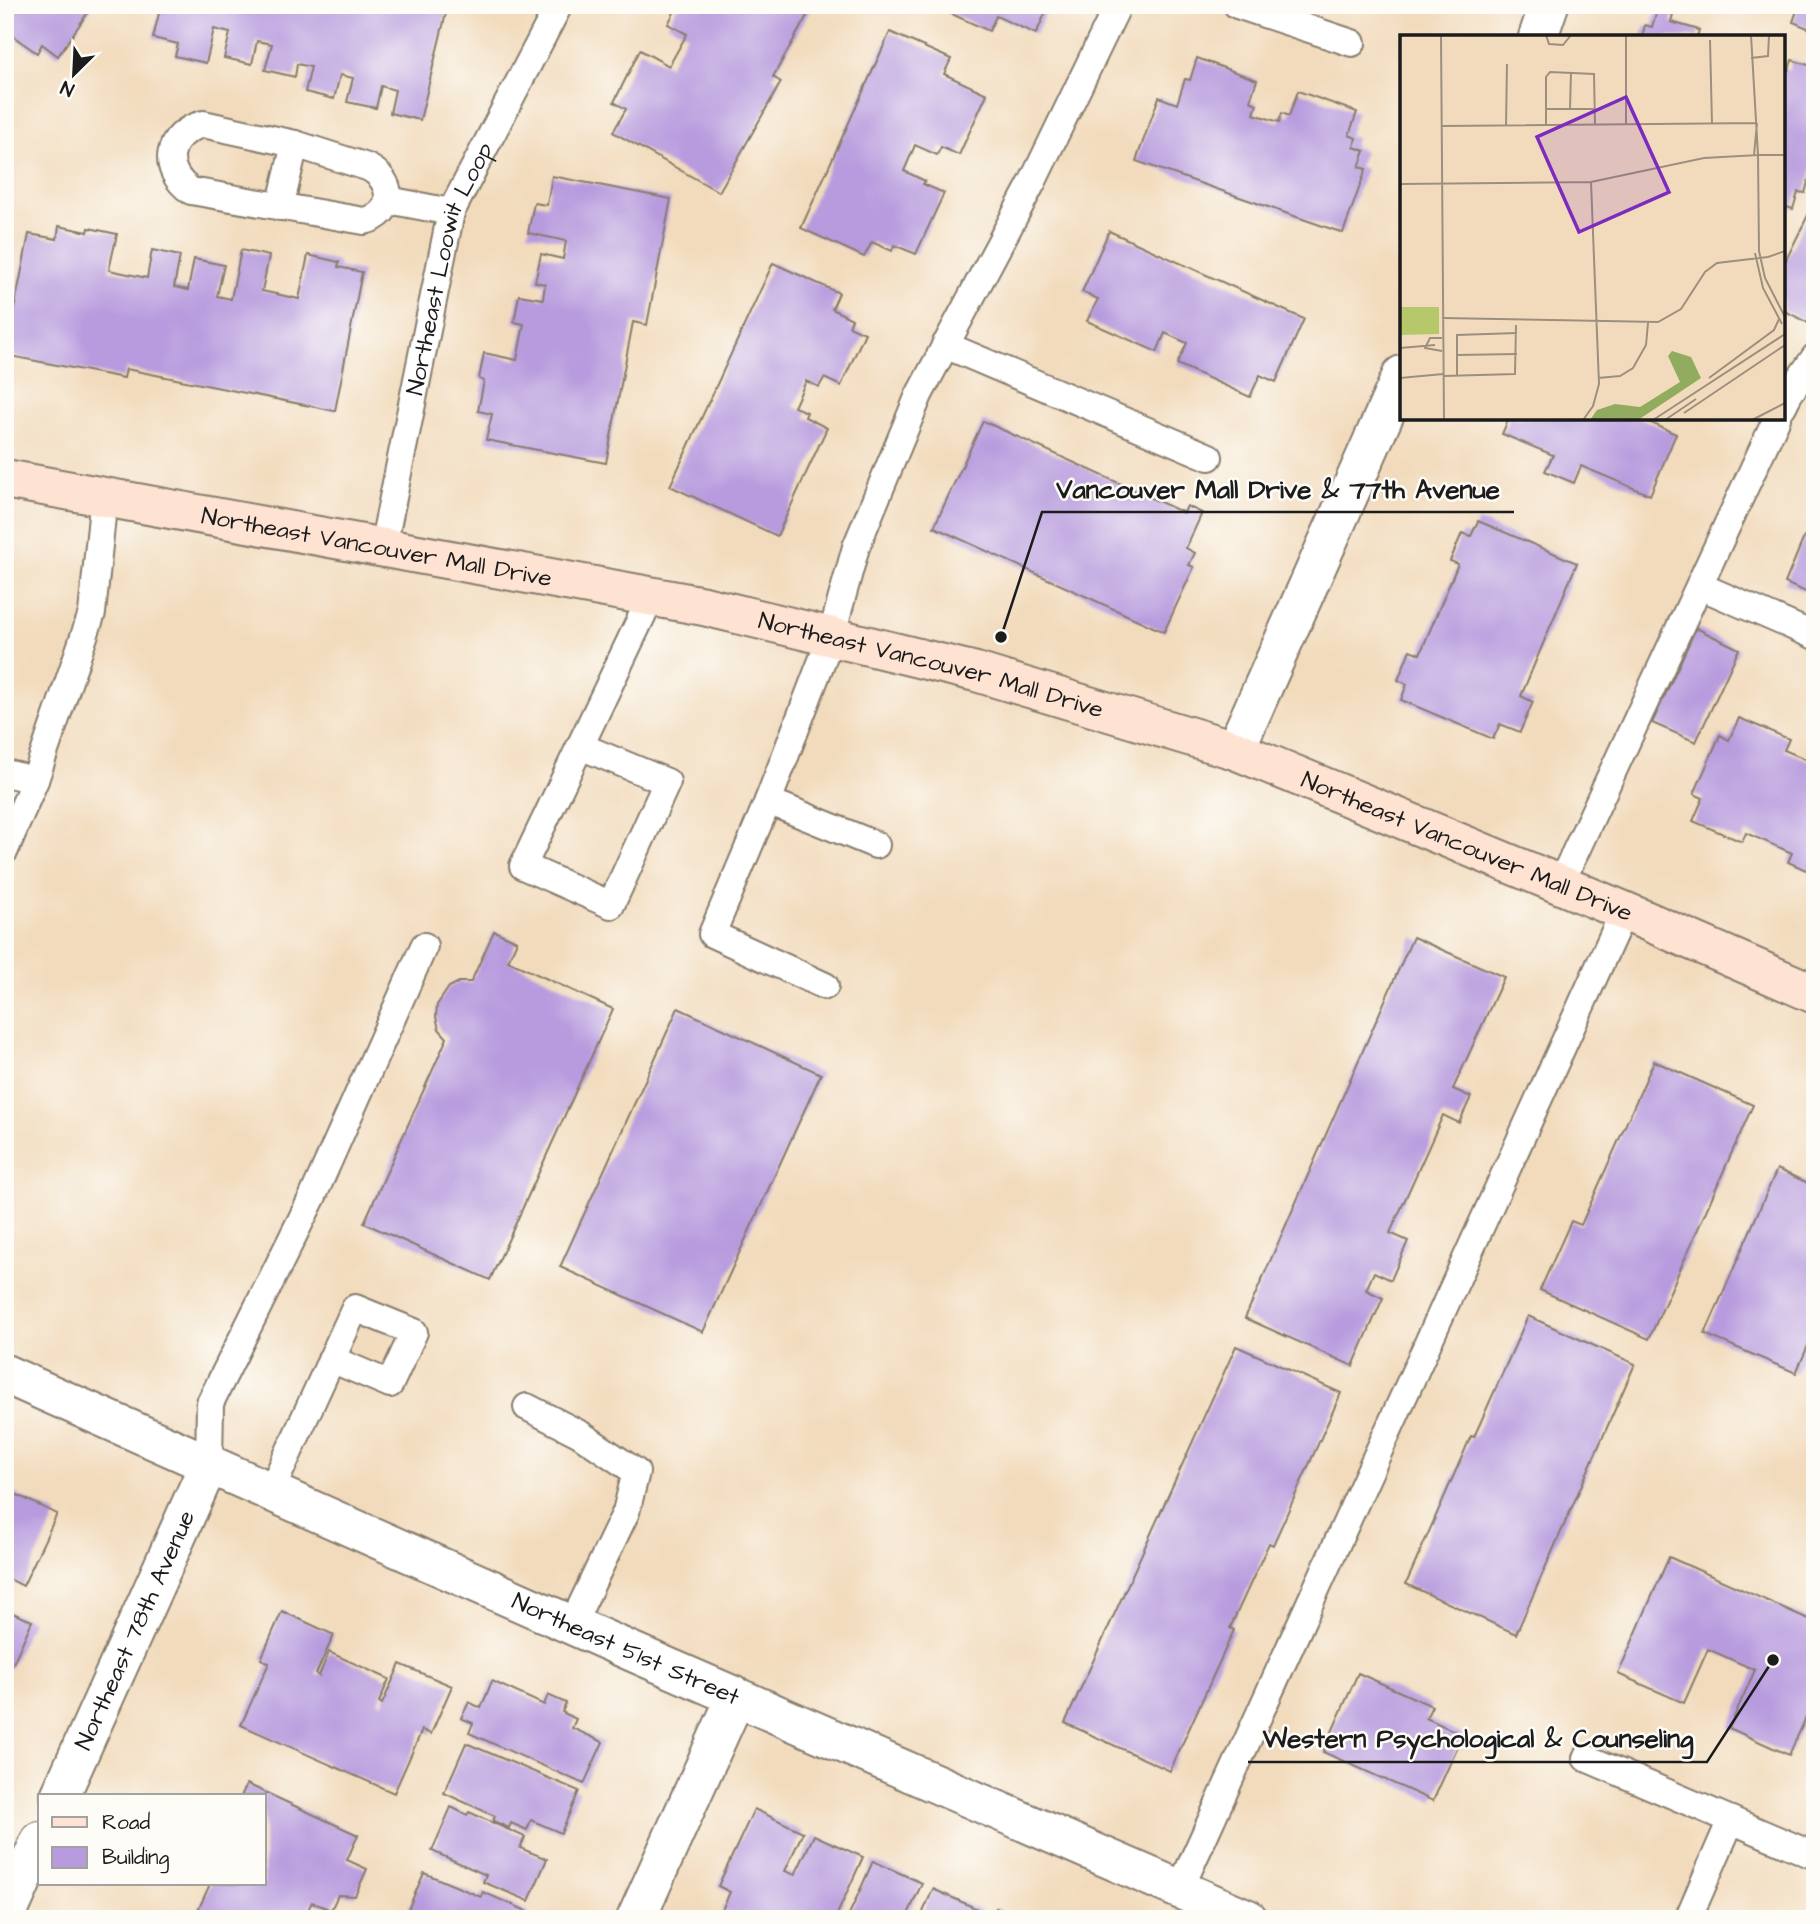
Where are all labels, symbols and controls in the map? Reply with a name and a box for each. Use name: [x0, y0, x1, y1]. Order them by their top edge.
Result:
inset map: [1400, 35, 1785, 420]
north arrow: [38, 38, 108, 108]
text: N: [57, 73, 79, 103]
street label: Northeast Loowit Loop: [398, 137, 502, 398]
callout: Vancouver Mall Drive & 77th Avenue: [1042, 465, 1514, 512]
text: Vancouver Mall Drive & 77th Avenue: [1055, 472, 1500, 508]
street label: Northeast Vancouver Mall Drive: [199, 499, 555, 596]
street label: Northeast Vancouver Mall Drive: [755, 604, 1107, 727]
street label: Northeast Vancouver Mall Drive: [1296, 763, 1638, 931]
street label: Northeast 78th Avenue: [67, 1505, 204, 1756]
street label: Northeast 51st Street: [506, 1585, 745, 1714]
callout: Western Psychological & Counseling: [1248, 1715, 1707, 1762]
text: Western Psychological & Counseling: [1262, 1721, 1694, 1760]
legend: [38, 1794, 266, 1885]
text: Road: [102, 1808, 150, 1837]
text: Building: [102, 1843, 170, 1874]

